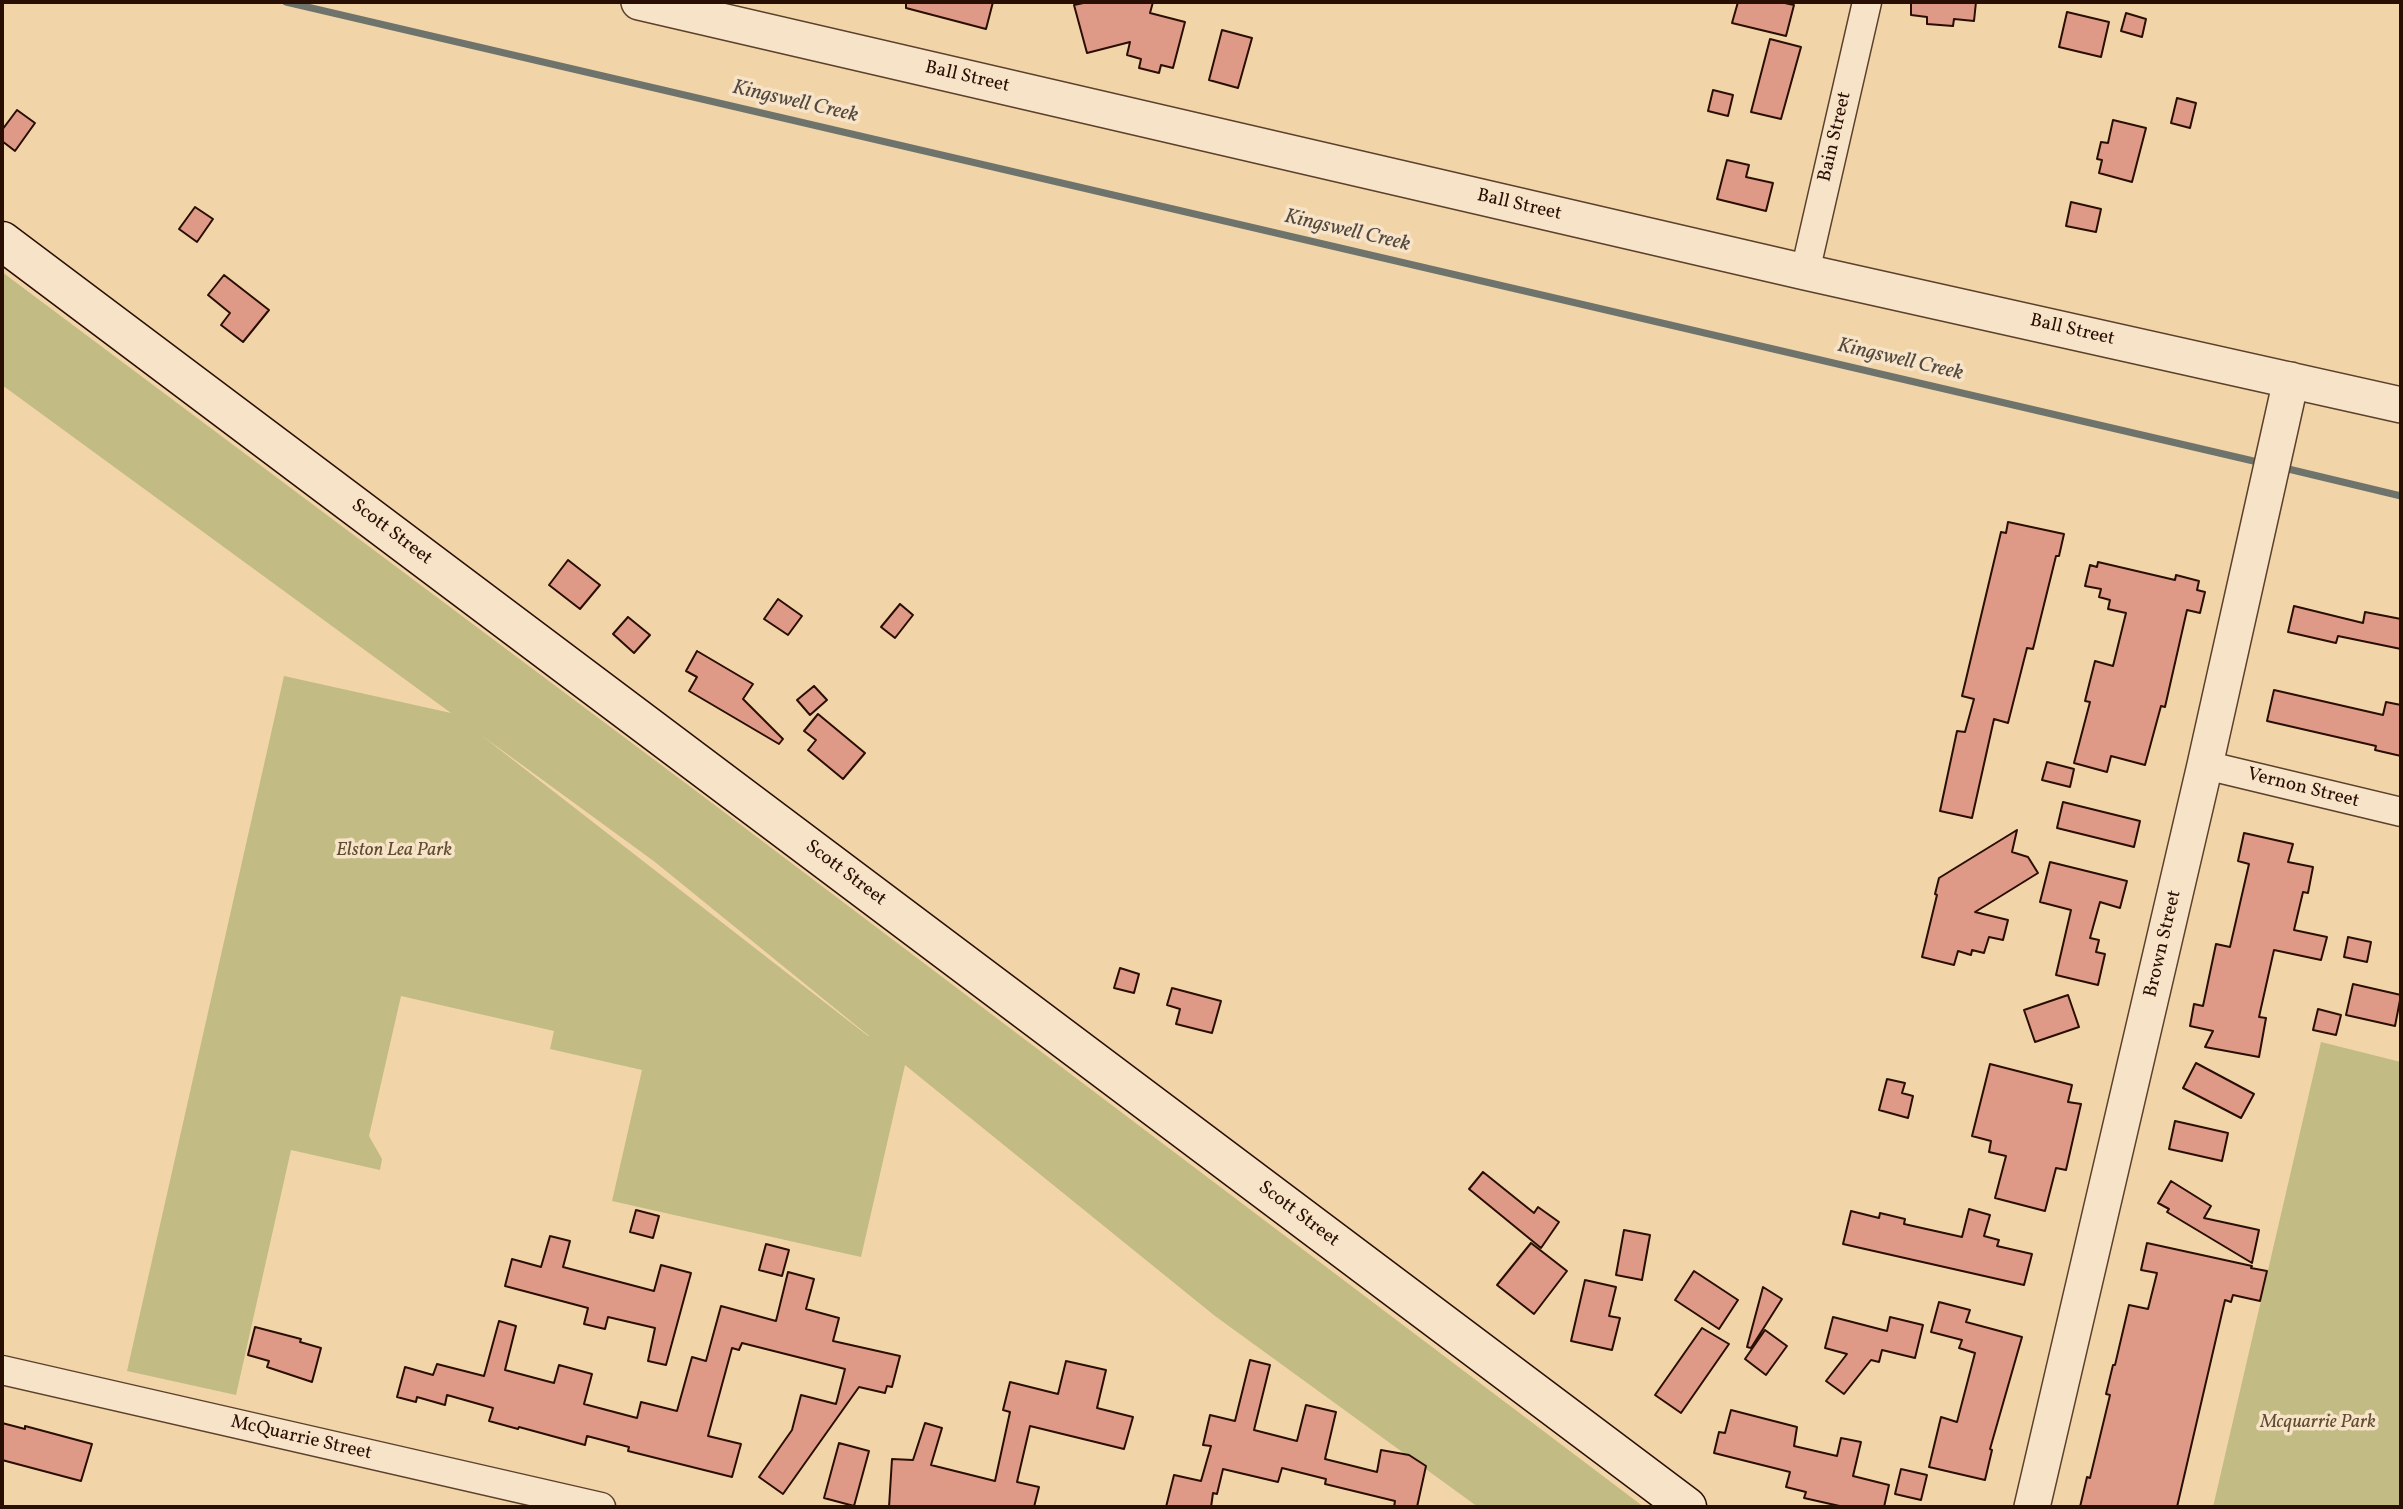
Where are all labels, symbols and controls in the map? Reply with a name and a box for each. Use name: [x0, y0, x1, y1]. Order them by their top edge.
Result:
street label: Ball Street: [922, 57, 1012, 99]
water label: Kingswell Creek: [730, 76, 860, 130]
street label: Bain Street: [1815, 90, 1857, 184]
street label: Ball Street: [1474, 185, 1564, 227]
water label: Kingswell Creek: [1282, 205, 1412, 259]
street label: Ball Street: [2027, 310, 2117, 352]
water label: Kingswell Creek: [1835, 334, 1965, 388]
street label: Scott Street: [346, 495, 436, 571]
street label: Vernon Street: [2245, 764, 2361, 814]
street label: Scott Street: [800, 836, 890, 912]
park label: Elston Lea Park: [336, 841, 452, 863]
street label: Brown Street: [2141, 888, 2187, 1000]
street label: Scott Street: [1253, 1177, 1343, 1253]
street label: McQuarrie Street: [228, 1412, 374, 1466]
park label: Mcquarrie Park: [2260, 1413, 2376, 1435]

